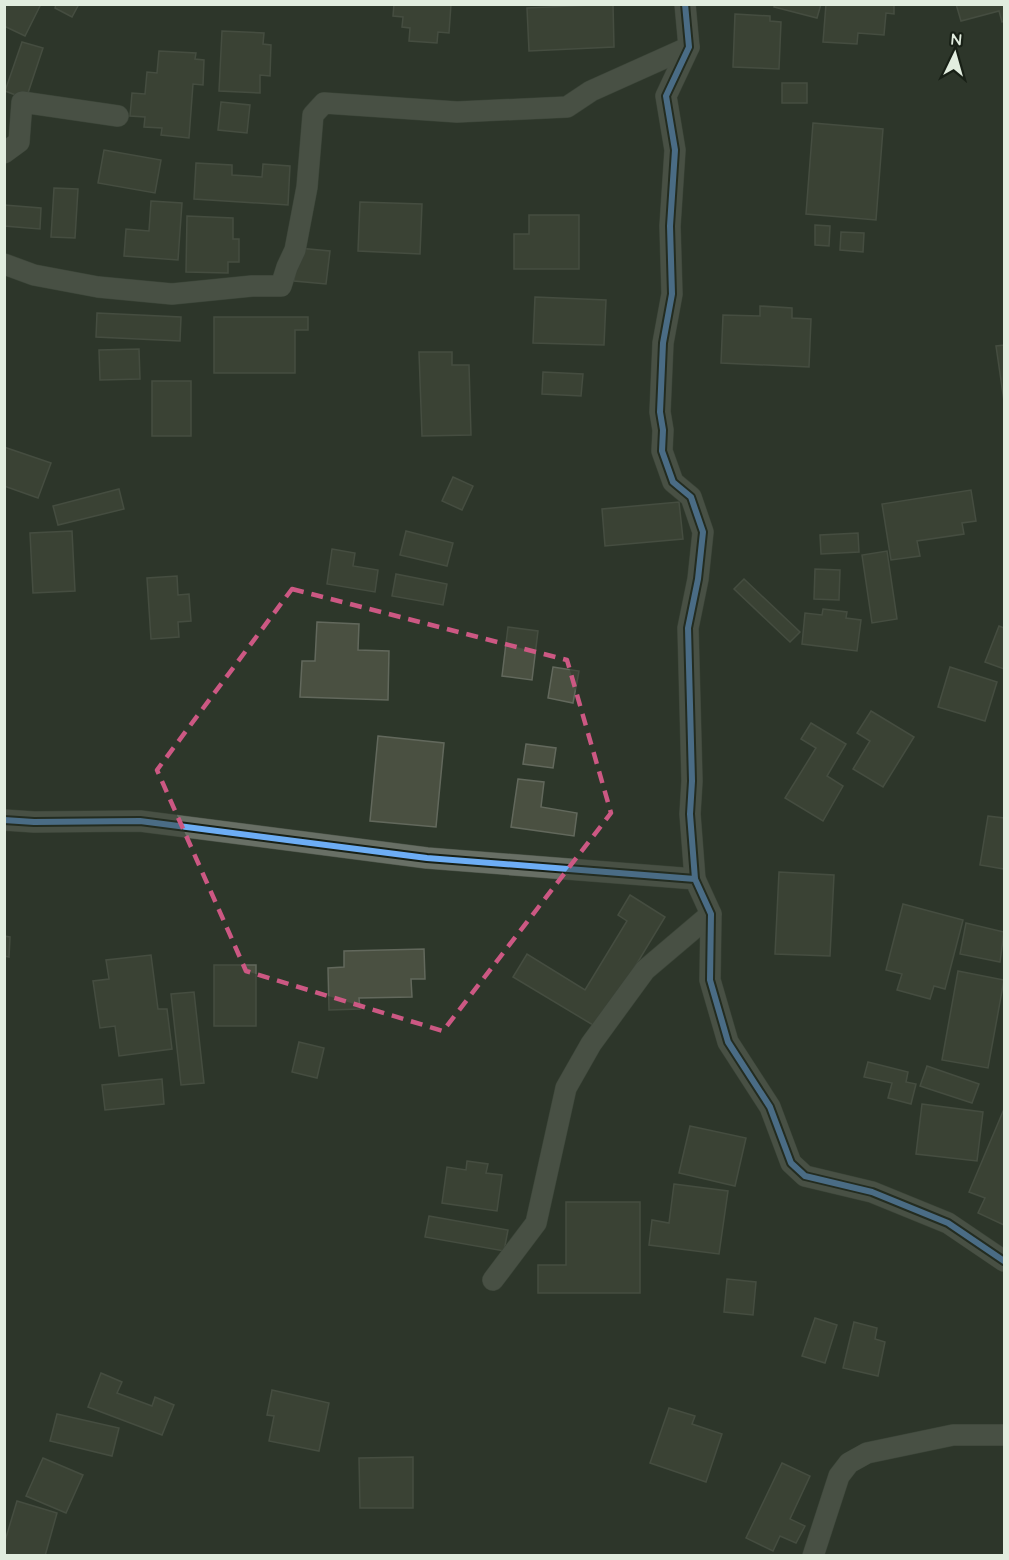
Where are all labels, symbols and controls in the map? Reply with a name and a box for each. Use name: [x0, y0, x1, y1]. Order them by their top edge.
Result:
north arrow: [925, 24, 985, 84]
text: N: [950, 29, 963, 50]

